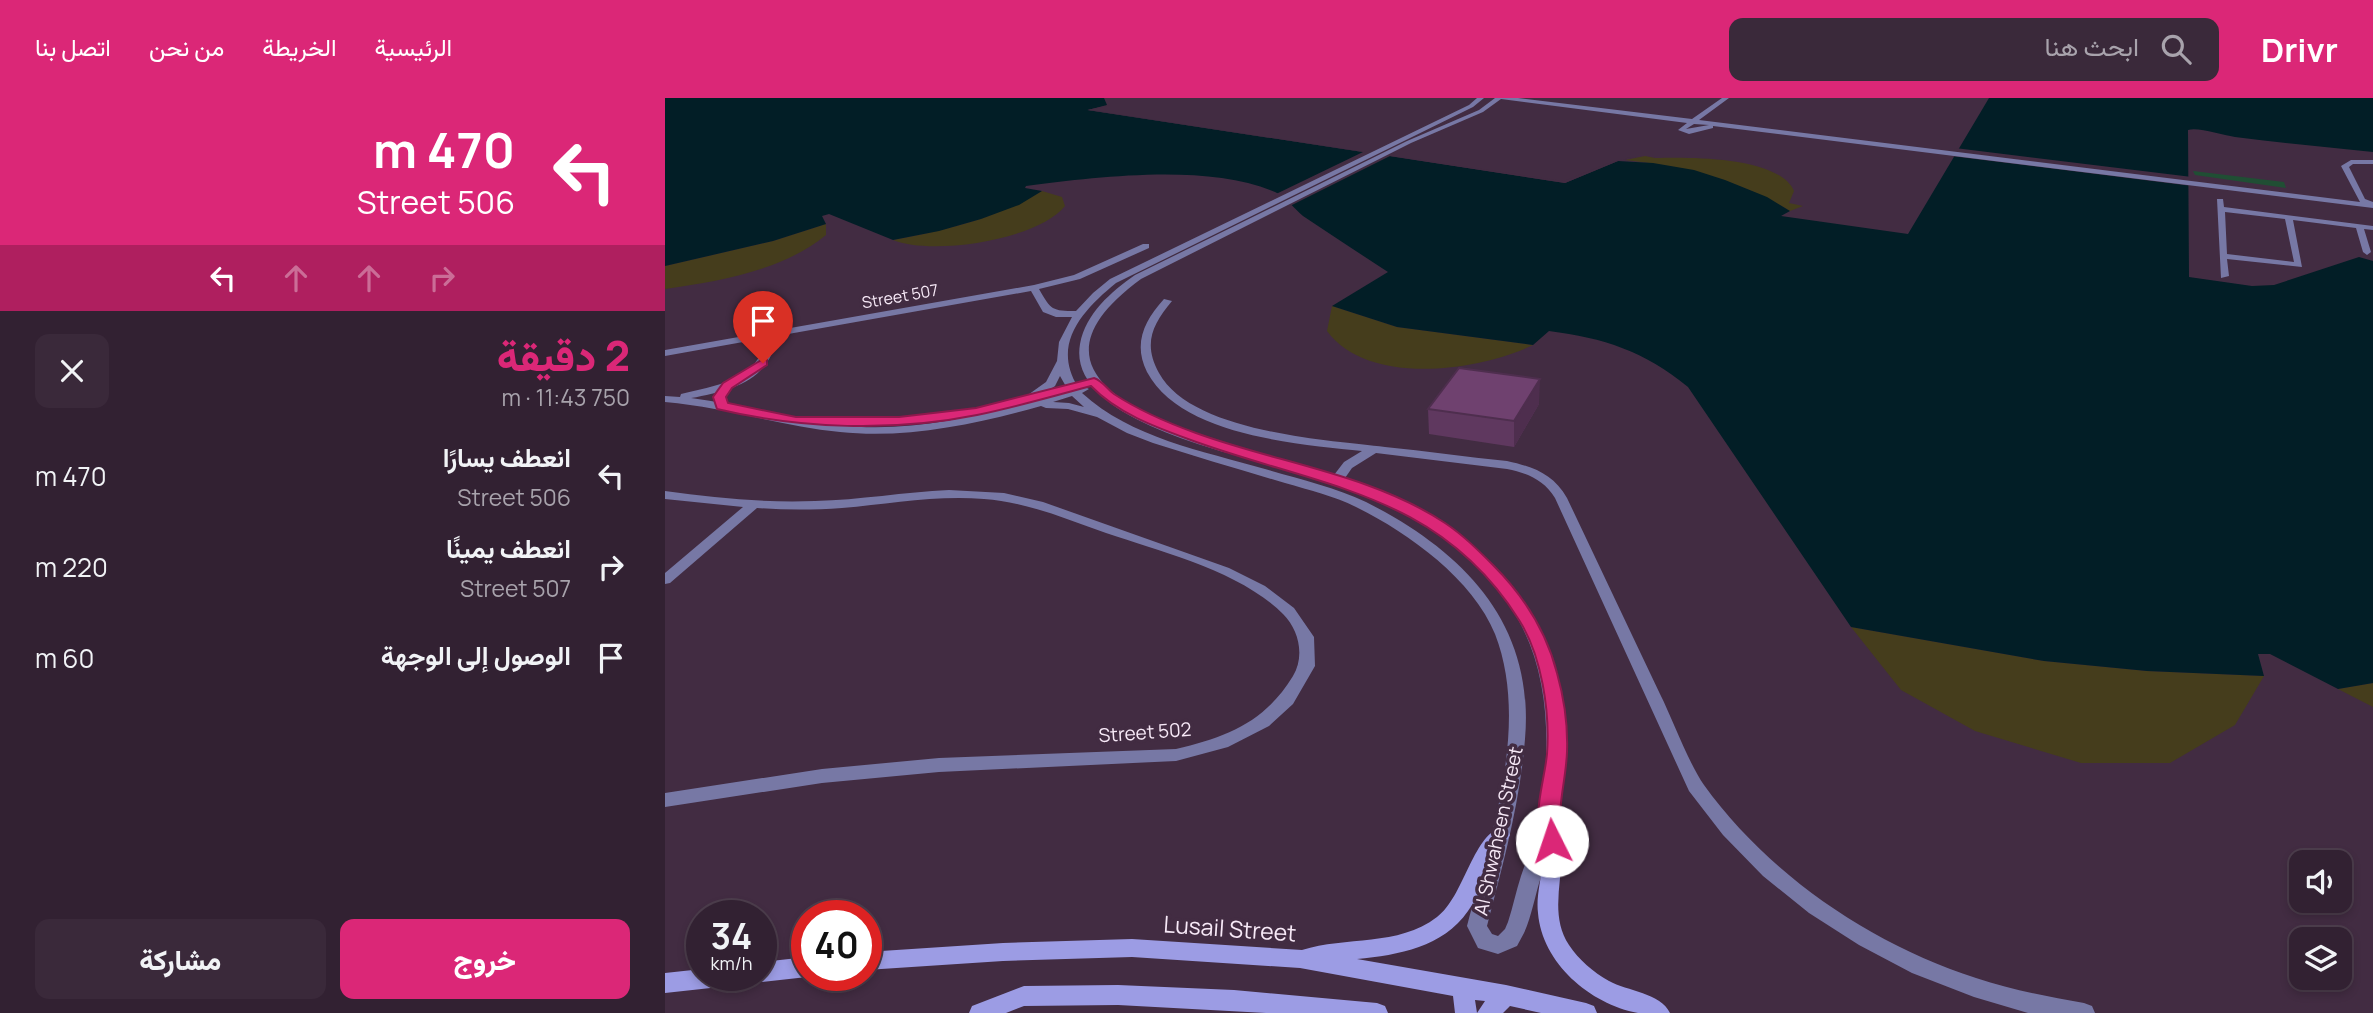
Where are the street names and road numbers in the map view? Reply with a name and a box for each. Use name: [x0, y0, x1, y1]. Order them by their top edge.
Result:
street label: Street 507: [860, 278, 940, 314]
street label: Street 502: [1098, 716, 1192, 748]
street label: Al Shwaheen Street: [1467, 744, 1529, 918]
street label: Lusail Street: [1162, 907, 1298, 949]

